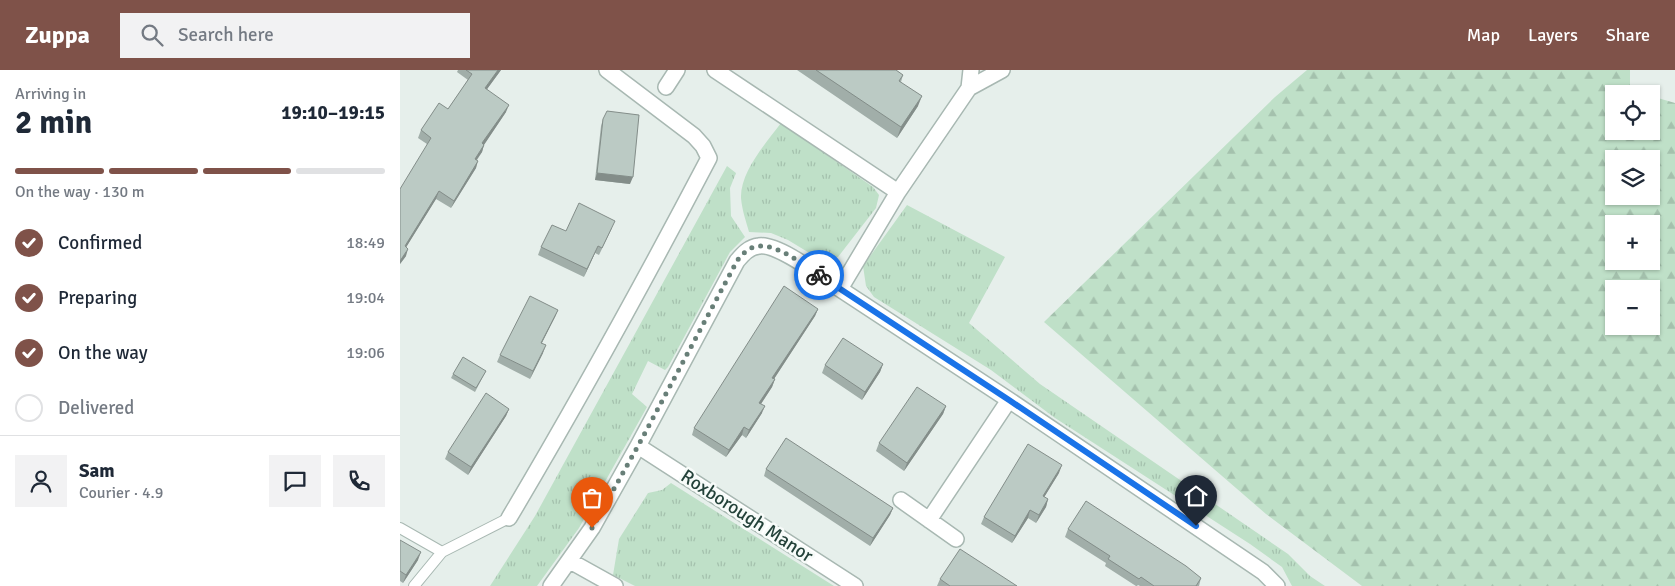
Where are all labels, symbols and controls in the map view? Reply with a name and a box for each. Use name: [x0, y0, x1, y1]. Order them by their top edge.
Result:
search box: [120, 13, 470, 58]
text: Zuppa: [25, 20, 90, 50]
icon: search: [138, 21, 166, 49]
text: Search here: [178, 23, 274, 47]
text: Map: [1467, 24, 1500, 46]
text: Layers: [1528, 24, 1578, 46]
text: Share: [1606, 24, 1650, 46]
text: Arriving in: [15, 84, 86, 104]
map controls: [1605, 85, 1660, 335]
button: locate: [1605, 85, 1660, 140]
text: 19:10–19:15: [281, 101, 385, 125]
text: 2 min: [15, 103, 92, 142]
button: layers: [1605, 150, 1660, 205]
text: On the way · 130 m: [15, 182, 145, 202]
button: +: [1605, 215, 1660, 270]
icon: check: [15, 229, 43, 257]
text: Confirmed: [58, 231, 142, 255]
text: 18:49: [346, 233, 385, 253]
courier: [794, 250, 844, 300]
icon: bike: [805, 261, 833, 289]
button: −: [1605, 280, 1660, 335]
icon: check: [15, 284, 43, 312]
text: Preparing: [58, 286, 137, 310]
text: 19:04: [346, 288, 385, 308]
icon: check: [15, 339, 43, 367]
text: On the way: [58, 341, 148, 365]
text: 19:06: [346, 343, 385, 363]
text: Delivered: [58, 396, 134, 420]
button: person: [15, 455, 67, 507]
button: chat: [269, 455, 321, 507]
button: phone: [333, 455, 385, 507]
text: Sam: [79, 459, 115, 483]
street label: Roxborough Manor: [676, 464, 818, 568]
pin: [1175, 475, 1217, 526]
pin: [571, 477, 613, 528]
icon: home: [1182, 482, 1210, 510]
text: Courier · 4.9: [79, 483, 163, 503]
icon: bag: [578, 484, 606, 512]

